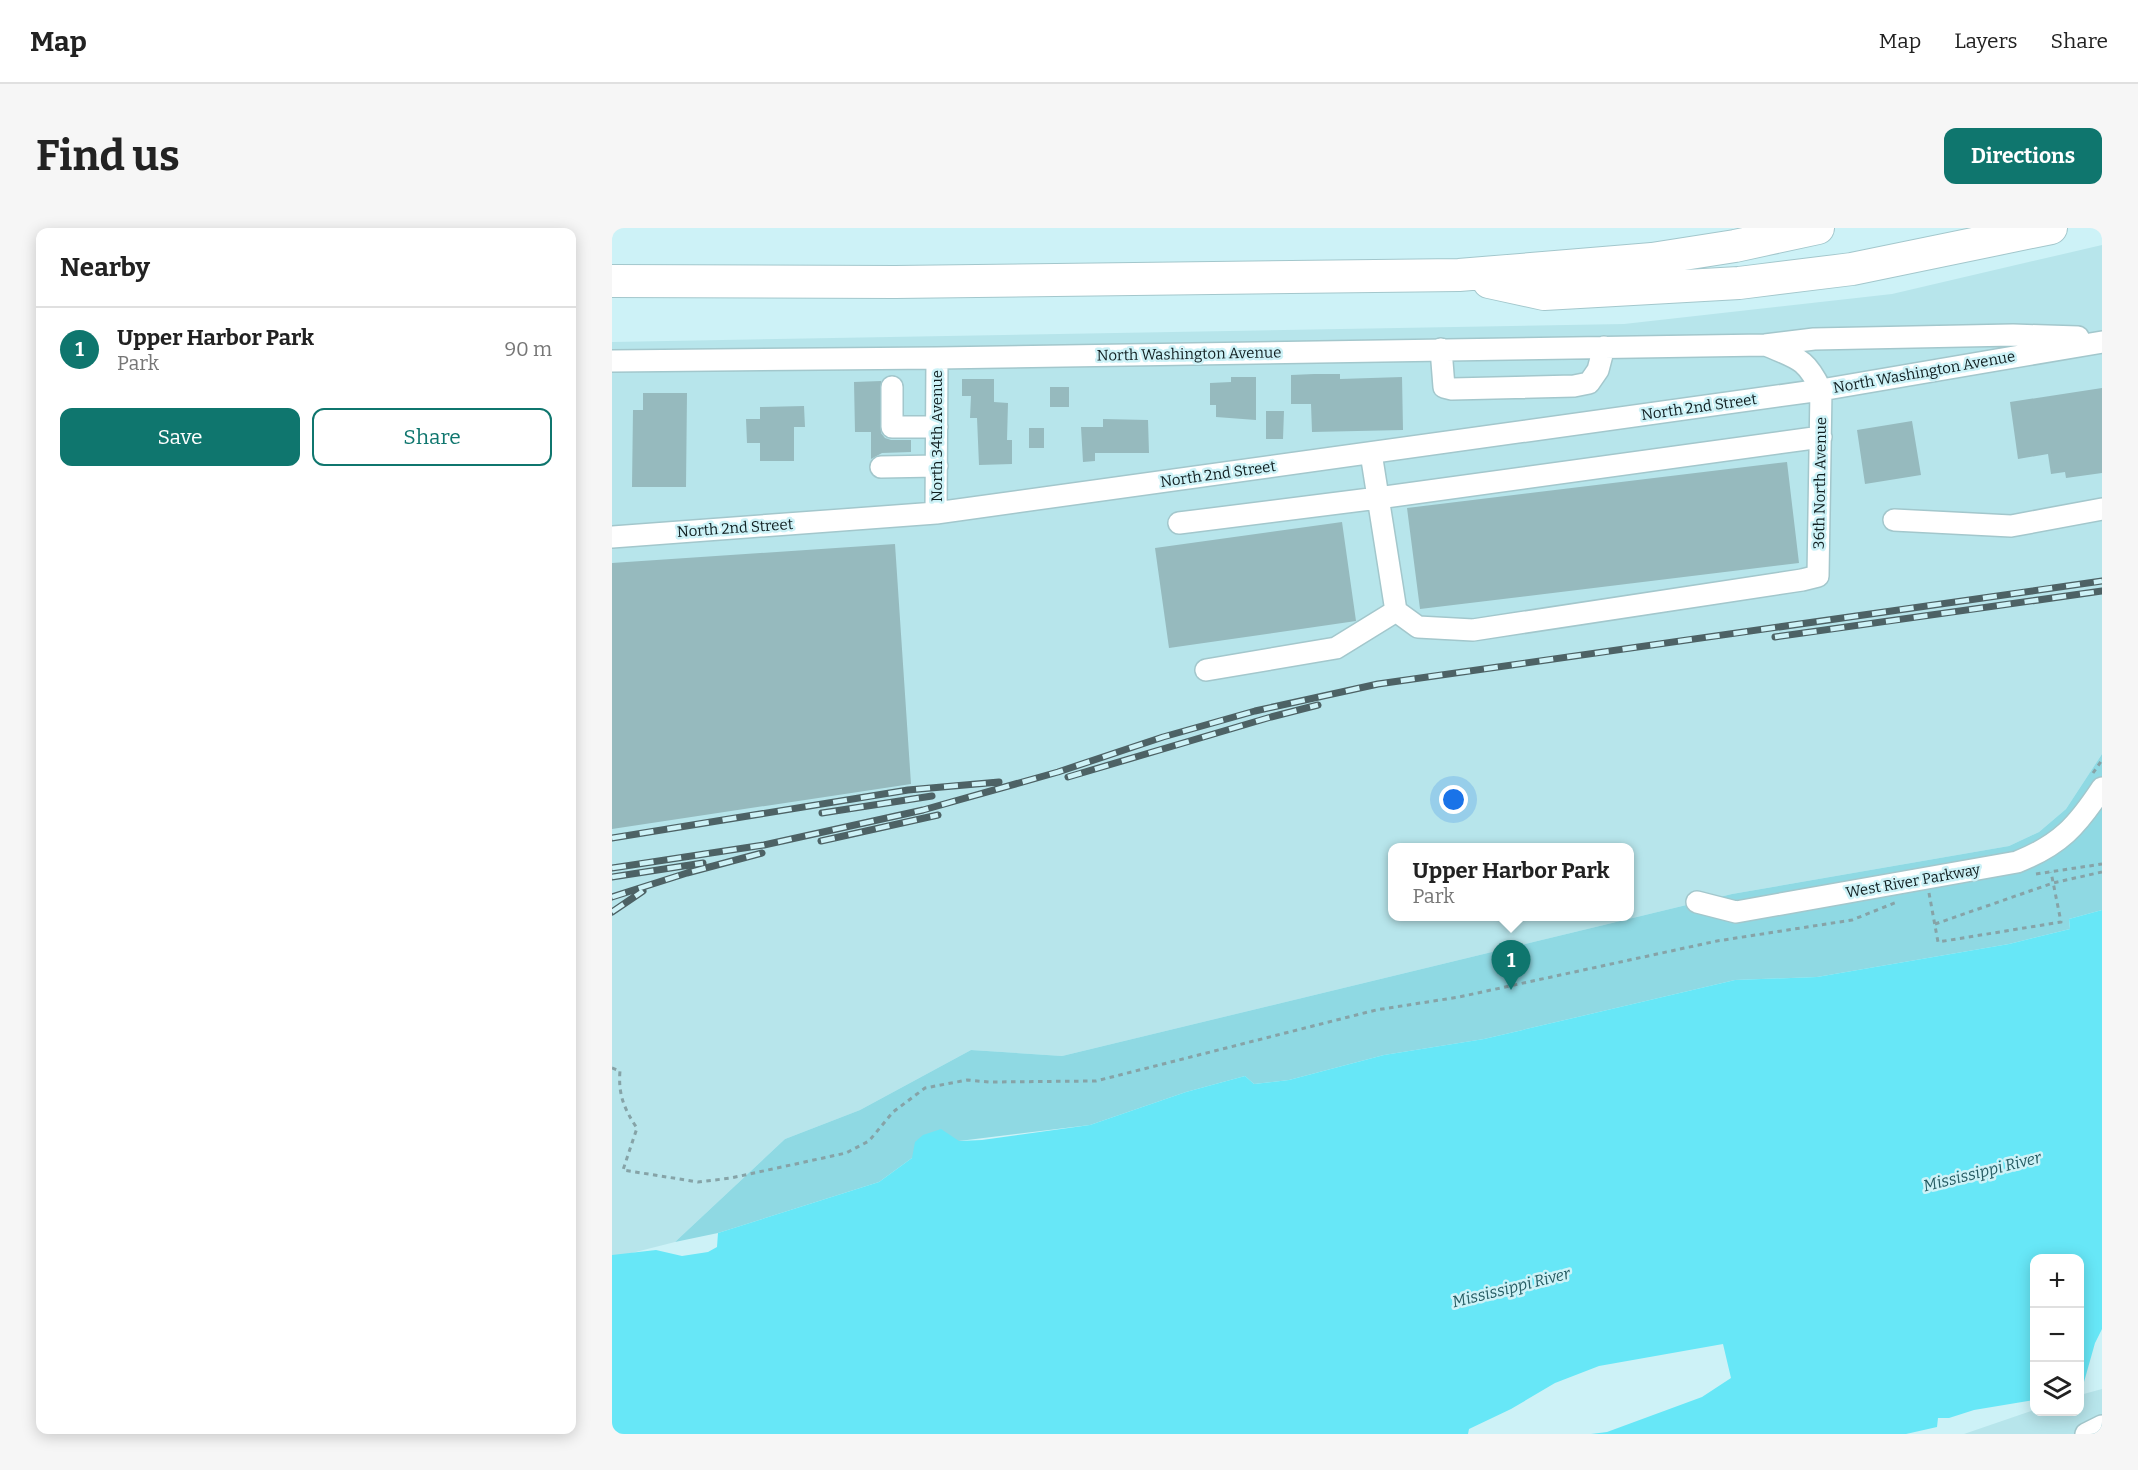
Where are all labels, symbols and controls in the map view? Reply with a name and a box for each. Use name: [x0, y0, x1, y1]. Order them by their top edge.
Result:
text: Map: [30, 25, 87, 58]
text: Map: [1879, 28, 1921, 54]
text: Layers: [1954, 28, 2018, 54]
text: Share: [2051, 28, 2108, 54]
button: Directions: [1944, 128, 2102, 184]
text: Find us: [36, 131, 180, 181]
text: Nearby: [60, 252, 150, 283]
text: Upper Harbor Park: [117, 324, 314, 351]
text: 1: [75, 337, 84, 361]
text: 90 m: [504, 337, 552, 361]
street label: North Washington Avenue: [1097, 343, 1281, 365]
street label: North Washington Avenue: [1832, 347, 2016, 397]
text: Park: [117, 351, 159, 375]
street label: North 34th Avenue: [928, 370, 946, 502]
street label: North 2nd Street: [1640, 390, 1758, 424]
button: Save: [60, 408, 300, 466]
button: Share: [312, 408, 552, 466]
street label: 36th North Avenue: [1810, 417, 1830, 549]
street label: North 2nd Street: [1159, 457, 1277, 491]
street label: North 2nd Street: [676, 515, 794, 541]
your location: [1439, 785, 1468, 814]
popup: [1388, 843, 1634, 921]
text: Upper Harbor Park: [1412, 857, 1610, 884]
street label: West River Parkway: [1844, 860, 1982, 902]
text: Park: [1412, 884, 1455, 908]
pin: 1: [1492, 940, 1530, 990]
water label: Mississippi River: [1921, 1147, 2045, 1195]
map controls: [2030, 1254, 2084, 1416]
button: +: [2030, 1254, 2084, 1308]
water label: Mississippi River: [1450, 1263, 1574, 1311]
button: −: [2030, 1308, 2084, 1362]
button: layers: [2030, 1362, 2084, 1416]

